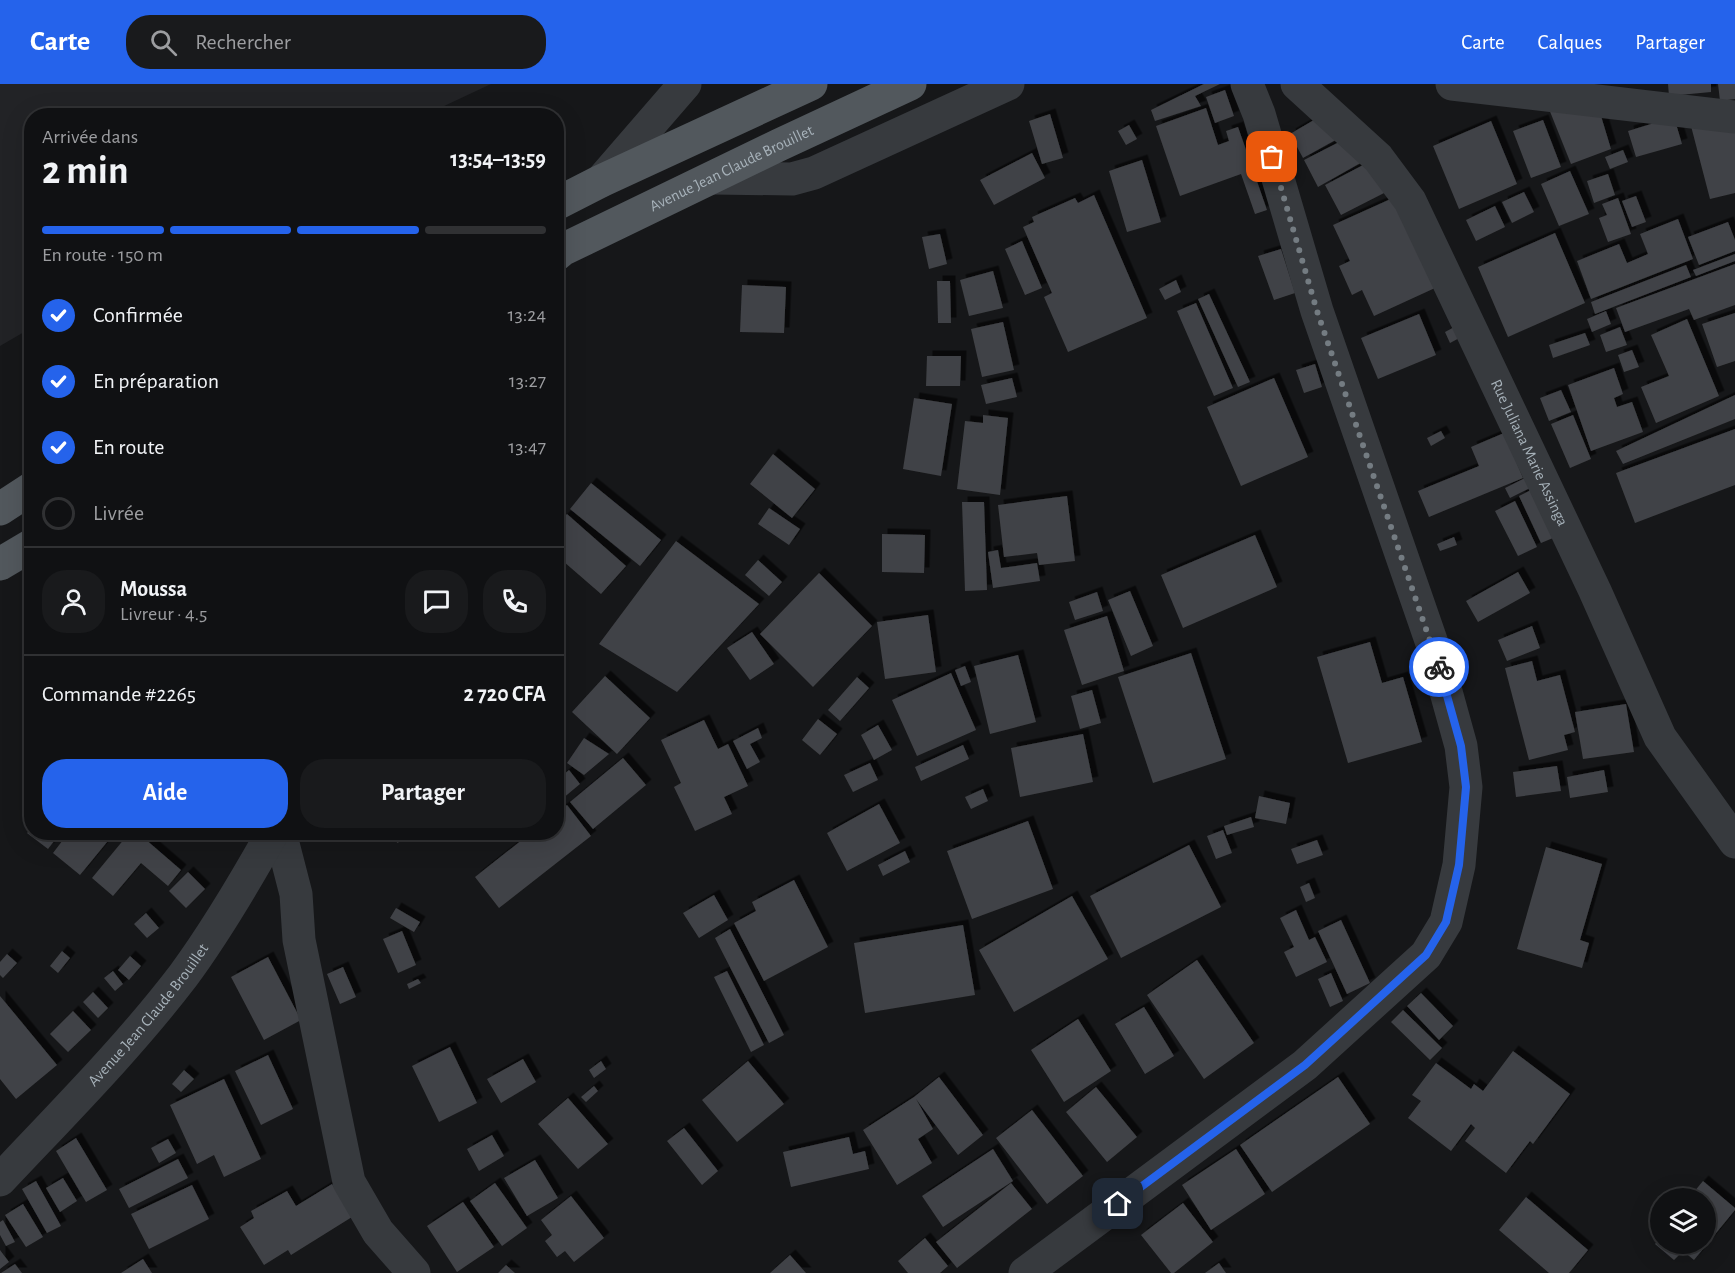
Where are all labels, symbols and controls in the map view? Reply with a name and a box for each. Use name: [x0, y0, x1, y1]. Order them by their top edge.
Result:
search box: [126, 15, 546, 69]
icon: search: [147, 26, 180, 59]
text: Carte: [30, 28, 90, 56]
text: Rechercher: [195, 31, 291, 53]
text: Carte: [1461, 32, 1505, 53]
text: Calques: [1538, 32, 1602, 53]
text: Partager: [1635, 32, 1705, 53]
street label: Avenue Jean Claude Brouillet: [647, 122, 816, 214]
text: Arrivée dans: [42, 127, 138, 147]
pin: [1246, 131, 1297, 182]
icon: bag: [1255, 140, 1288, 173]
text: 13:54–13:59: [450, 148, 546, 170]
text: 2 min: [42, 152, 129, 191]
text: En route · 150 m: [42, 245, 163, 265]
icon: check: [42, 299, 75, 332]
text: Confirmée: [93, 304, 183, 326]
text: 13:24: [508, 305, 546, 325]
icon: check: [42, 365, 75, 398]
text: En préparation: [93, 370, 219, 392]
text: 13:27: [509, 371, 546, 391]
street label: Rue Juliana Marie Assinga: [1488, 377, 1571, 529]
icon: check: [42, 431, 75, 464]
text: En route: [93, 436, 164, 458]
text: 13:47: [508, 437, 546, 457]
text: Livrée: [93, 502, 144, 524]
button: person: [42, 570, 105, 633]
button: chat: [405, 570, 468, 633]
button: phone: [483, 570, 546, 633]
text: Moussa: [120, 578, 187, 600]
text: Livreur · 4.5: [120, 604, 207, 624]
courier: [1409, 637, 1469, 697]
icon: bike: [1423, 651, 1456, 684]
text: Commande #2265: [42, 683, 196, 705]
text: 2 720 CFA: [464, 683, 546, 705]
button: Aide: [42, 759, 288, 828]
button: Partager: [300, 759, 546, 828]
street label: Avenue Jean Claude Brouillet: [85, 941, 211, 1089]
pin: [1092, 1178, 1143, 1229]
icon: home: [1101, 1187, 1134, 1220]
map controls: [1650, 1188, 1716, 1254]
button: layers: [1650, 1188, 1716, 1254]

